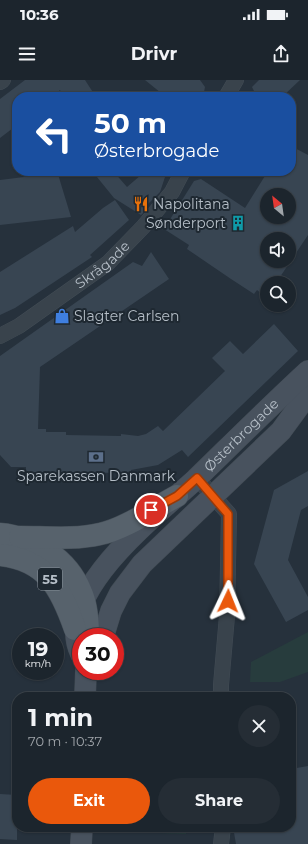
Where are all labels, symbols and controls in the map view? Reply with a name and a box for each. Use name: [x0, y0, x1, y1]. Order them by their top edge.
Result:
text: 10:36: [20, 5, 58, 24]
icon: menu: [16, 43, 38, 65]
text: Drivr: [131, 43, 177, 65]
icon: share: [270, 43, 292, 65]
text: 50 m: [94, 106, 167, 140]
icon: left: [28, 108, 80, 160]
text: Østerbrogade: [94, 140, 219, 162]
north arrow: [260, 188, 296, 224]
map controls: [260, 188, 296, 312]
restaurant icon: Napolitana: [132, 195, 150, 213]
place label: Napolitana: [153, 195, 230, 213]
place label: Sønderport: [146, 214, 226, 232]
building icon: Sønderport: [229, 214, 247, 232]
button: sound: [260, 232, 296, 268]
street label: Skrågade: [71, 237, 134, 293]
button: search: [260, 276, 296, 312]
shop icon: Slagter Carlsen: [53, 307, 71, 325]
place label: Slagter Carlsen: [74, 307, 180, 325]
street label: Østerbrogade: [200, 394, 282, 476]
bank icon: Sparekassen Danmark: [87, 448, 105, 466]
place label: Sparekassen Danmark: [17, 467, 176, 485]
pin: [134, 493, 168, 527]
icon: arrive: [140, 499, 162, 521]
road number: 55: [38, 568, 62, 590]
position arrow: [207, 580, 249, 622]
speed limit sign: 30: [72, 628, 124, 680]
text: 19: [28, 637, 48, 661]
text: km/h: [25, 657, 51, 670]
text: 1 min: [28, 703, 93, 732]
button: close: [238, 705, 280, 747]
text: 70 m · 10:37: [28, 733, 102, 749]
button: Exit: [28, 778, 150, 824]
button: Share: [158, 778, 280, 824]

